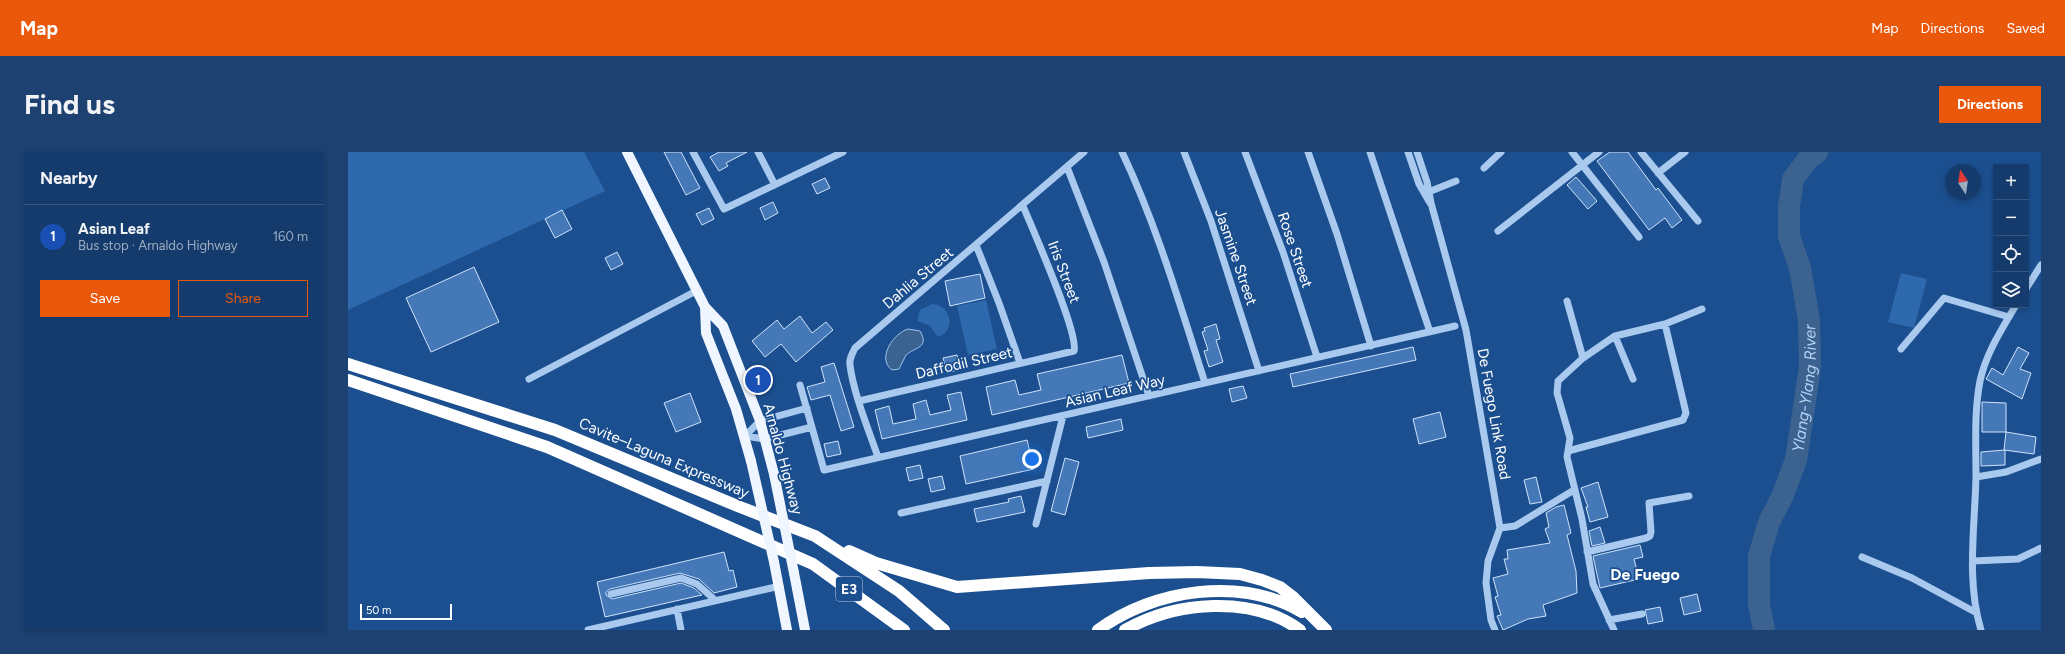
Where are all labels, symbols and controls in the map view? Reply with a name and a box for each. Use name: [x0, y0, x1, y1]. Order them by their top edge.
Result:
text: Map: [20, 17, 58, 40]
text: Map: [1871, 20, 1899, 37]
text: Directions: [1921, 20, 1984, 37]
text: Saved: [2006, 20, 2045, 37]
button: Directions: [1939, 86, 2041, 123]
text: Find us: [24, 87, 115, 121]
north arrow: [1945, 164, 1981, 200]
map controls: [1993, 164, 2029, 308]
button: +: [1993, 164, 2029, 200]
text: Nearby: [40, 168, 98, 188]
button: −: [1993, 200, 2029, 236]
street label: Jasmine Street: [1211, 206, 1261, 308]
street label: Rose Street: [1274, 210, 1316, 291]
text: Asian Leaf: [78, 220, 150, 238]
text: 1: [50, 229, 56, 244]
text: 160 m: [273, 229, 308, 244]
button: locate: [1993, 236, 2029, 272]
text: Bus stop · Arnaldo Highway: [78, 238, 238, 253]
street label: Iris Street: [1044, 238, 1084, 306]
street label: Dahlia Street: [879, 243, 957, 313]
button: layers: [1993, 272, 2029, 308]
button: Save: [40, 280, 170, 317]
button: Share: [178, 280, 308, 317]
water label: Ylang-Ylang River: [1788, 324, 1820, 454]
street label: Daffodil Street: [914, 343, 1015, 383]
street label: De Fuego Link Road: [1474, 347, 1514, 481]
pin: 1: [745, 365, 771, 395]
street label: Asian Leaf Way: [1063, 371, 1167, 411]
street label: Arnaldo Highway: [759, 401, 807, 517]
street label: Cavite–Laguna Expressway: [576, 414, 752, 502]
your location: [1022, 449, 1042, 469]
district label: De Fuego: [1610, 565, 1680, 584]
road number: E3: [836, 577, 862, 601]
scale bar: [360, 602, 452, 621]
text: 50 m: [366, 604, 391, 617]

